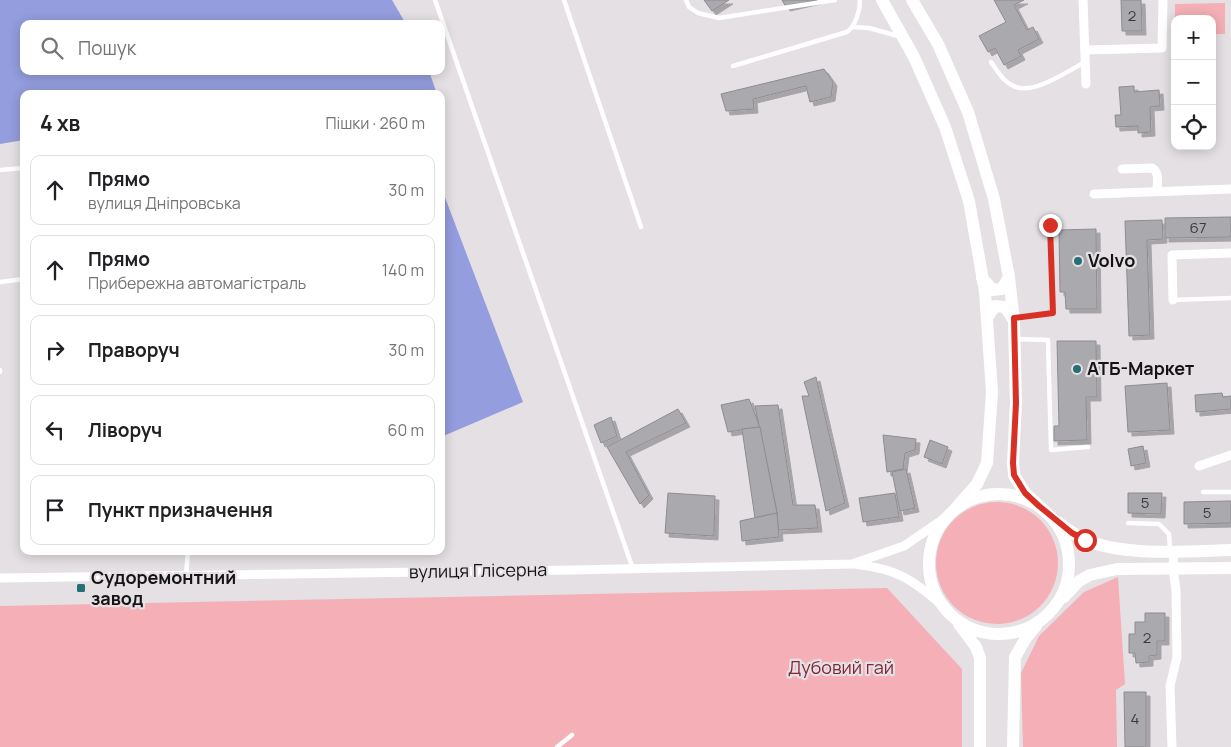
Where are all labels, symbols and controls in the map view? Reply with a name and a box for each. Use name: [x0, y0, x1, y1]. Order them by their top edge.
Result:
house number: 2: [1128, 5, 1136, 26]
map controls: [1171, 15, 1216, 150]
button: +: [1171, 15, 1216, 60]
search box: [20, 20, 445, 75]
icon: search: [38, 34, 66, 62]
text: Пошук: [78, 35, 136, 61]
button: −: [1171, 60, 1216, 105]
button: locate: [1171, 105, 1216, 150]
text: 4 хв: [40, 109, 80, 137]
text: Пішки · 260 m: [325, 112, 425, 134]
text: Прямо: [88, 166, 150, 192]
icon: ahead: [41, 176, 69, 204]
text: 30 m: [389, 179, 424, 201]
text: вулиця Дніпровська: [88, 192, 241, 214]
route end: [1039, 214, 1062, 237]
house number: 67: [1190, 217, 1206, 238]
text: Прямо: [88, 246, 150, 272]
place label: Volvo: [1088, 248, 1135, 272]
marker: Volvo: [1072, 255, 1084, 267]
icon: ahead: [41, 256, 69, 284]
text: 140 m: [382, 259, 424, 281]
text: Прибережна автомагістраль: [88, 272, 306, 294]
icon: right: [41, 336, 69, 364]
text: Праворуч: [88, 337, 180, 363]
text: 30 m: [389, 339, 424, 361]
place label: АТБ-Маркет: [1087, 356, 1195, 380]
marker: АТБ-Маркет: [1071, 363, 1083, 375]
icon: left: [41, 416, 69, 444]
text: Ліворуч: [88, 417, 162, 443]
text: 60 m: [388, 419, 424, 441]
house number: 5: [1141, 492, 1149, 513]
icon: arrive: [41, 496, 69, 524]
text: Пункт призначення: [88, 497, 273, 523]
house number: 5: [1203, 502, 1211, 523]
route start: [1074, 529, 1097, 552]
street label: вулиця Глісерна: [409, 557, 547, 583]
place label: Судоремонтний завод: [91, 565, 236, 610]
marker: Судоремонтний завод: [75, 582, 87, 594]
house number: 2: [1143, 627, 1151, 648]
park label: Дубовий гай: [788, 655, 894, 679]
house number: 4: [1131, 708, 1140, 729]

